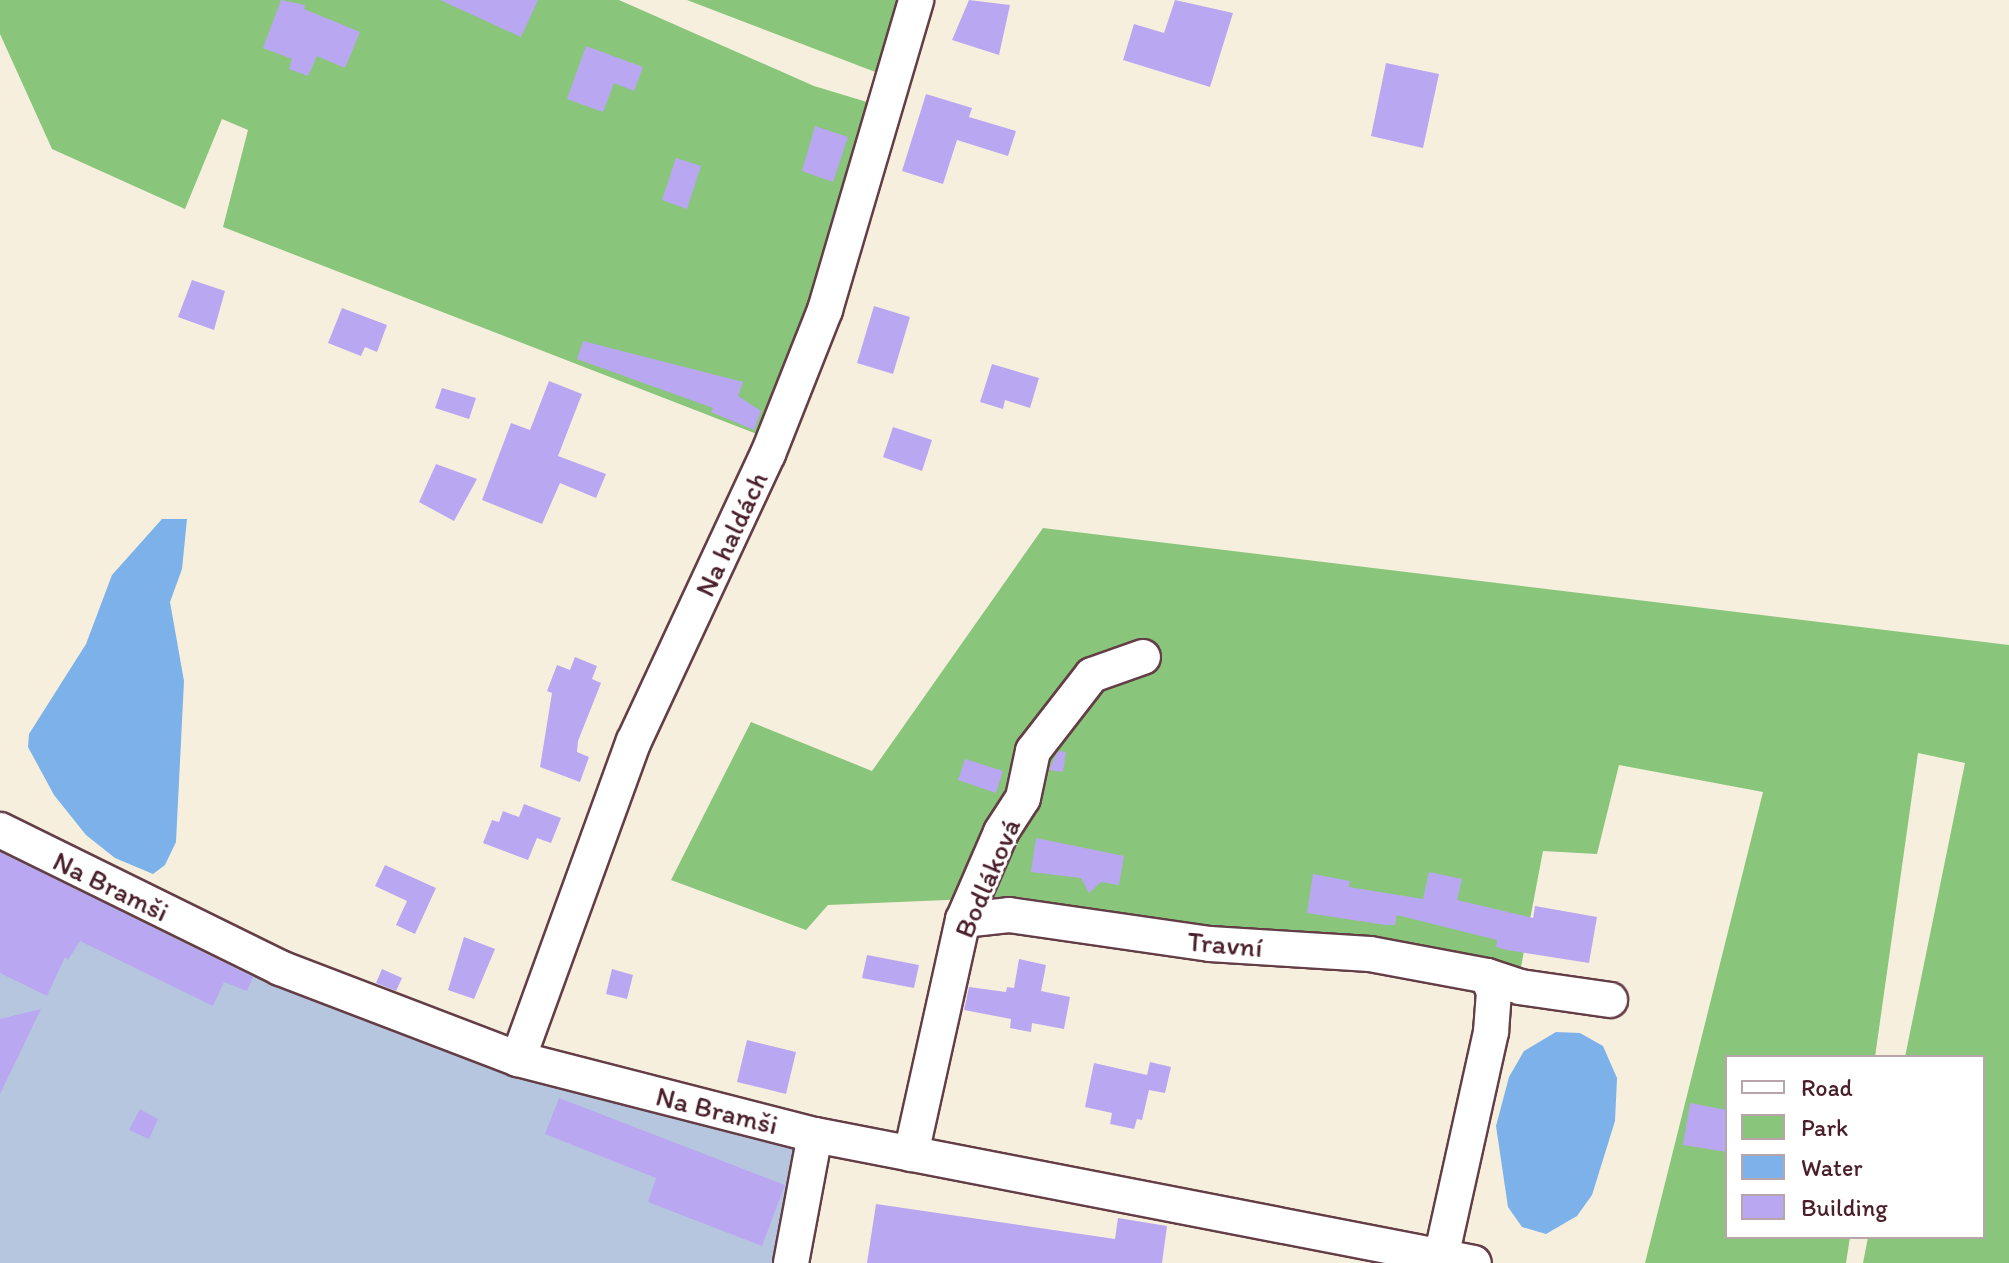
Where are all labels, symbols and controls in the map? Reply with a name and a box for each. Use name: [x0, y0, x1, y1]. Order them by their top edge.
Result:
street label: Na haldách: [687, 466, 775, 602]
street label: Bodláková: [947, 813, 1027, 943]
street label: Na Bramši: [47, 843, 175, 929]
street label: Travní: [1186, 924, 1264, 964]
legend: [1725, 1055, 1985, 1239]
text: Road: [1801, 1073, 1853, 1102]
street label: Na Bramši: [652, 1078, 782, 1142]
text: Park: [1801, 1113, 1848, 1142]
text: Water: [1801, 1153, 1863, 1182]
text: Building: [1801, 1193, 1888, 1222]

